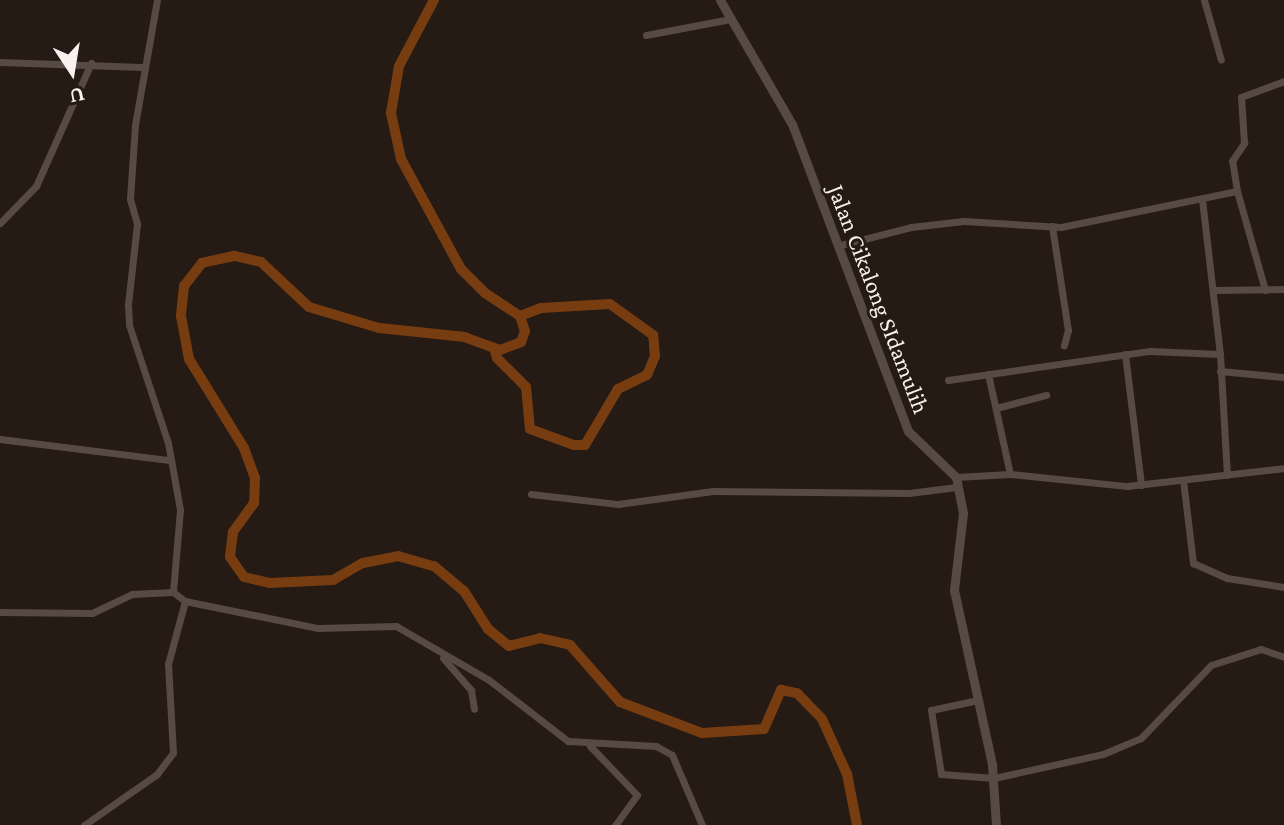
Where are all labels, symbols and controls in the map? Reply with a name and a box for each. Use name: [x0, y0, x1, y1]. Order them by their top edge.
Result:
north arrow: [32, 32, 112, 112]
text: U: [67, 82, 87, 110]
street label: Jalan Cikalong SIdamulih: [822, 180, 936, 418]

